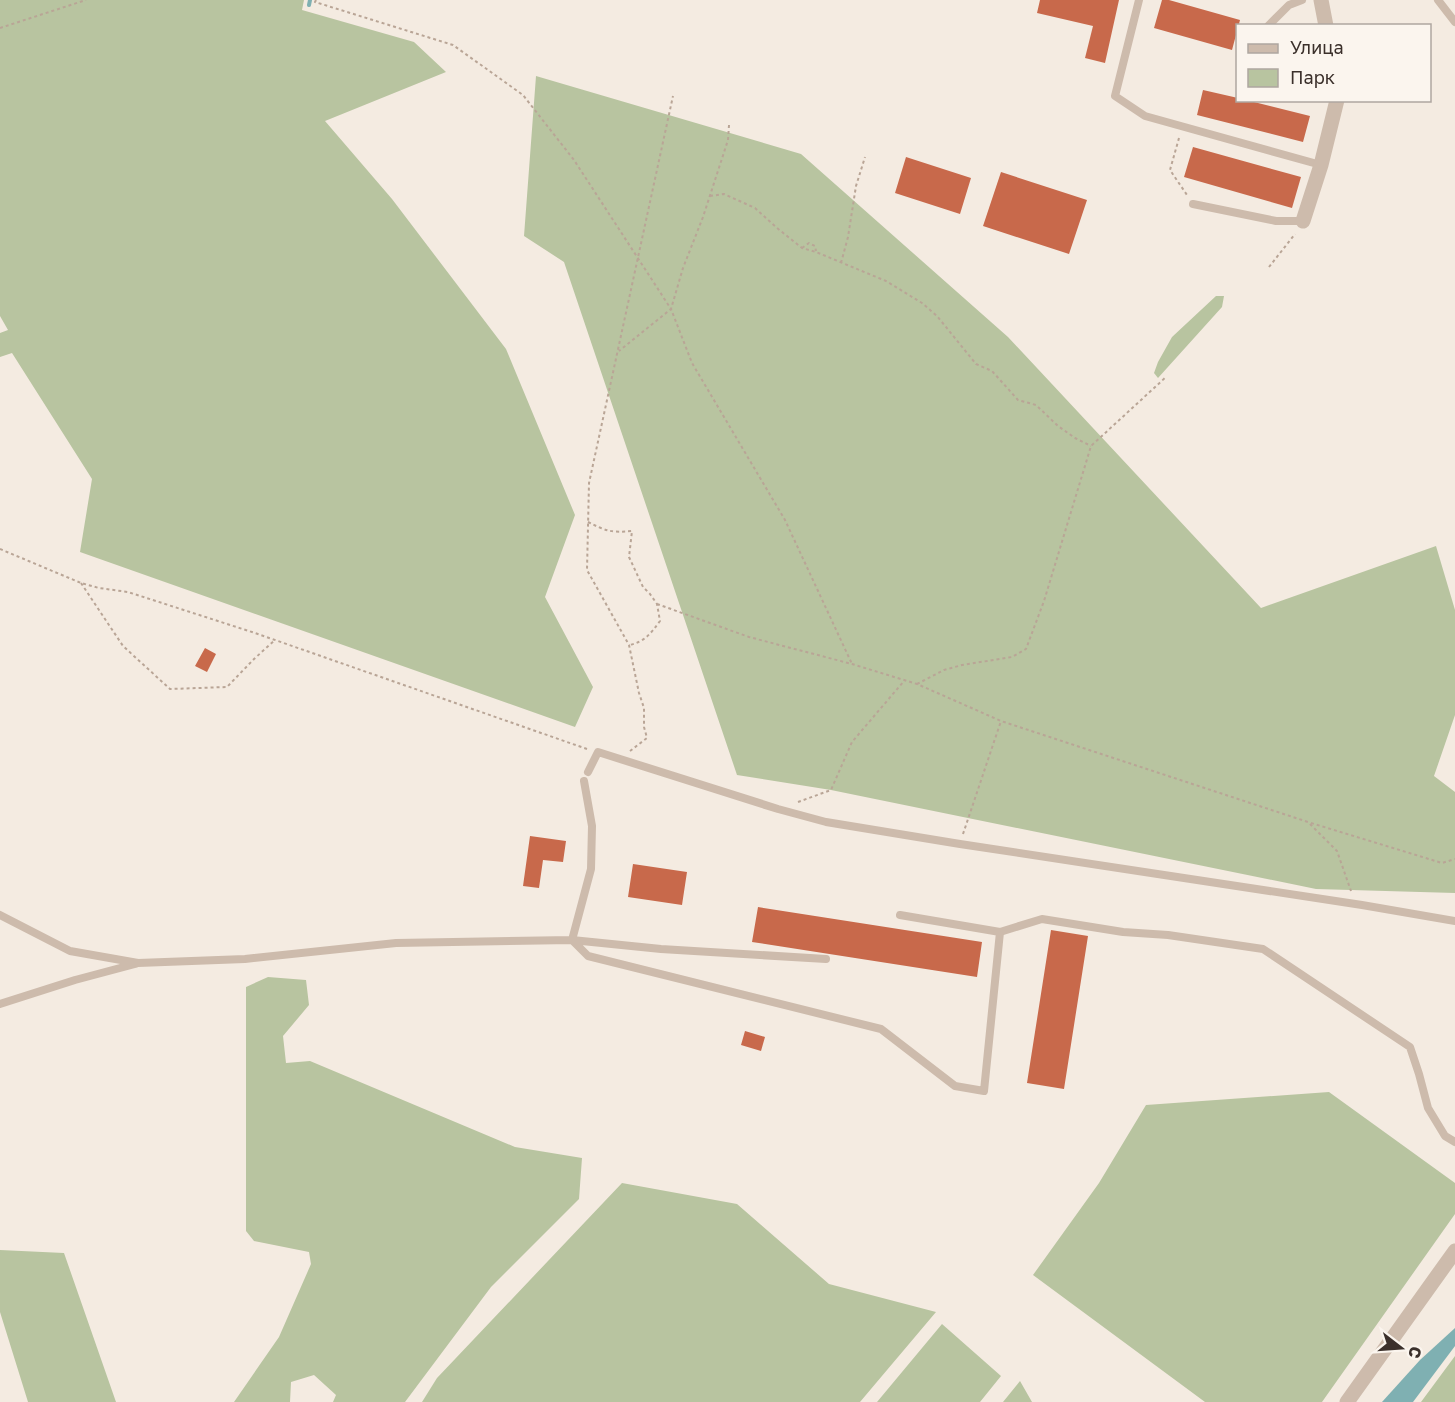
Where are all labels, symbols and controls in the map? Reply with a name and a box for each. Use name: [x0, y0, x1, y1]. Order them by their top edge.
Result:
legend: [1236, 24, 1431, 102]
text: Улица: [1290, 36, 1344, 58]
text: Парк: [1290, 66, 1335, 88]
north arrow: [1371, 1318, 1431, 1378]
text: С: [1404, 1344, 1427, 1361]

